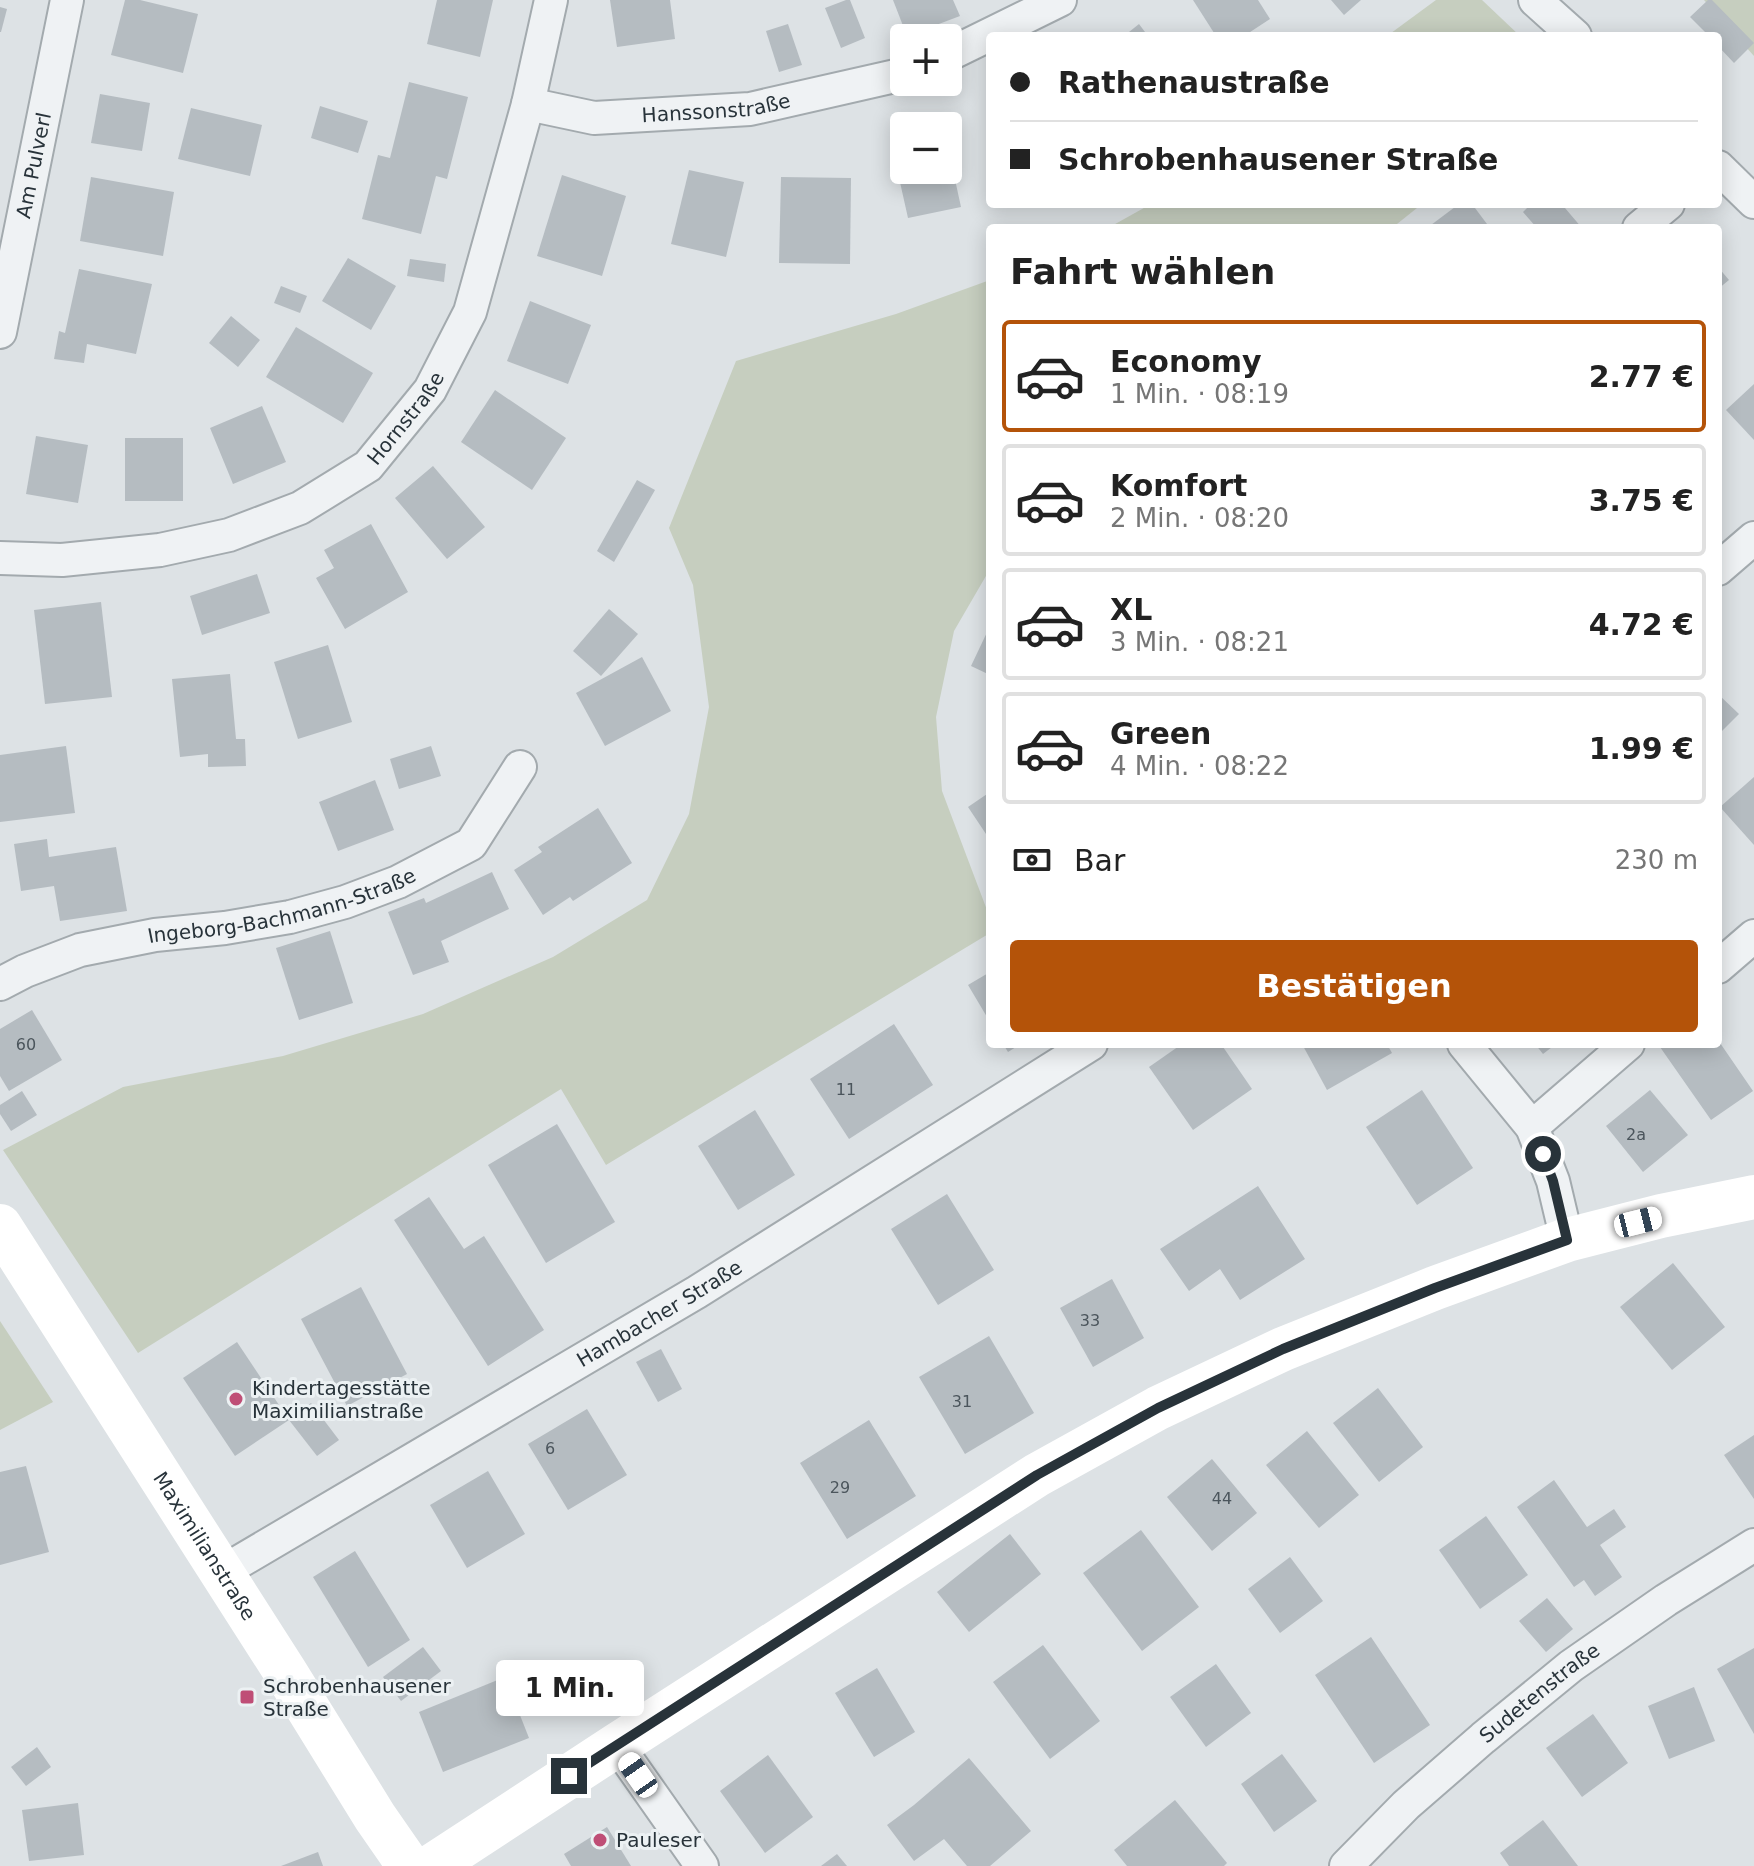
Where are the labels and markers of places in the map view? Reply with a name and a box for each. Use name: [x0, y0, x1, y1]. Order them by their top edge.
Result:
place label: Kindertagesstätte Maximilianstraße: [252, 1376, 431, 1423]
marker: Kindertagesstätte Maximilianstraße: [227, 1390, 245, 1408]
place label: Schrobenhausener Straße: [263, 1674, 451, 1721]
marker: Schrobenhausener Straße: [238, 1688, 256, 1706]
place label: Pauleser: [616, 1828, 702, 1852]
marker: Pauleser: [591, 1831, 609, 1849]

